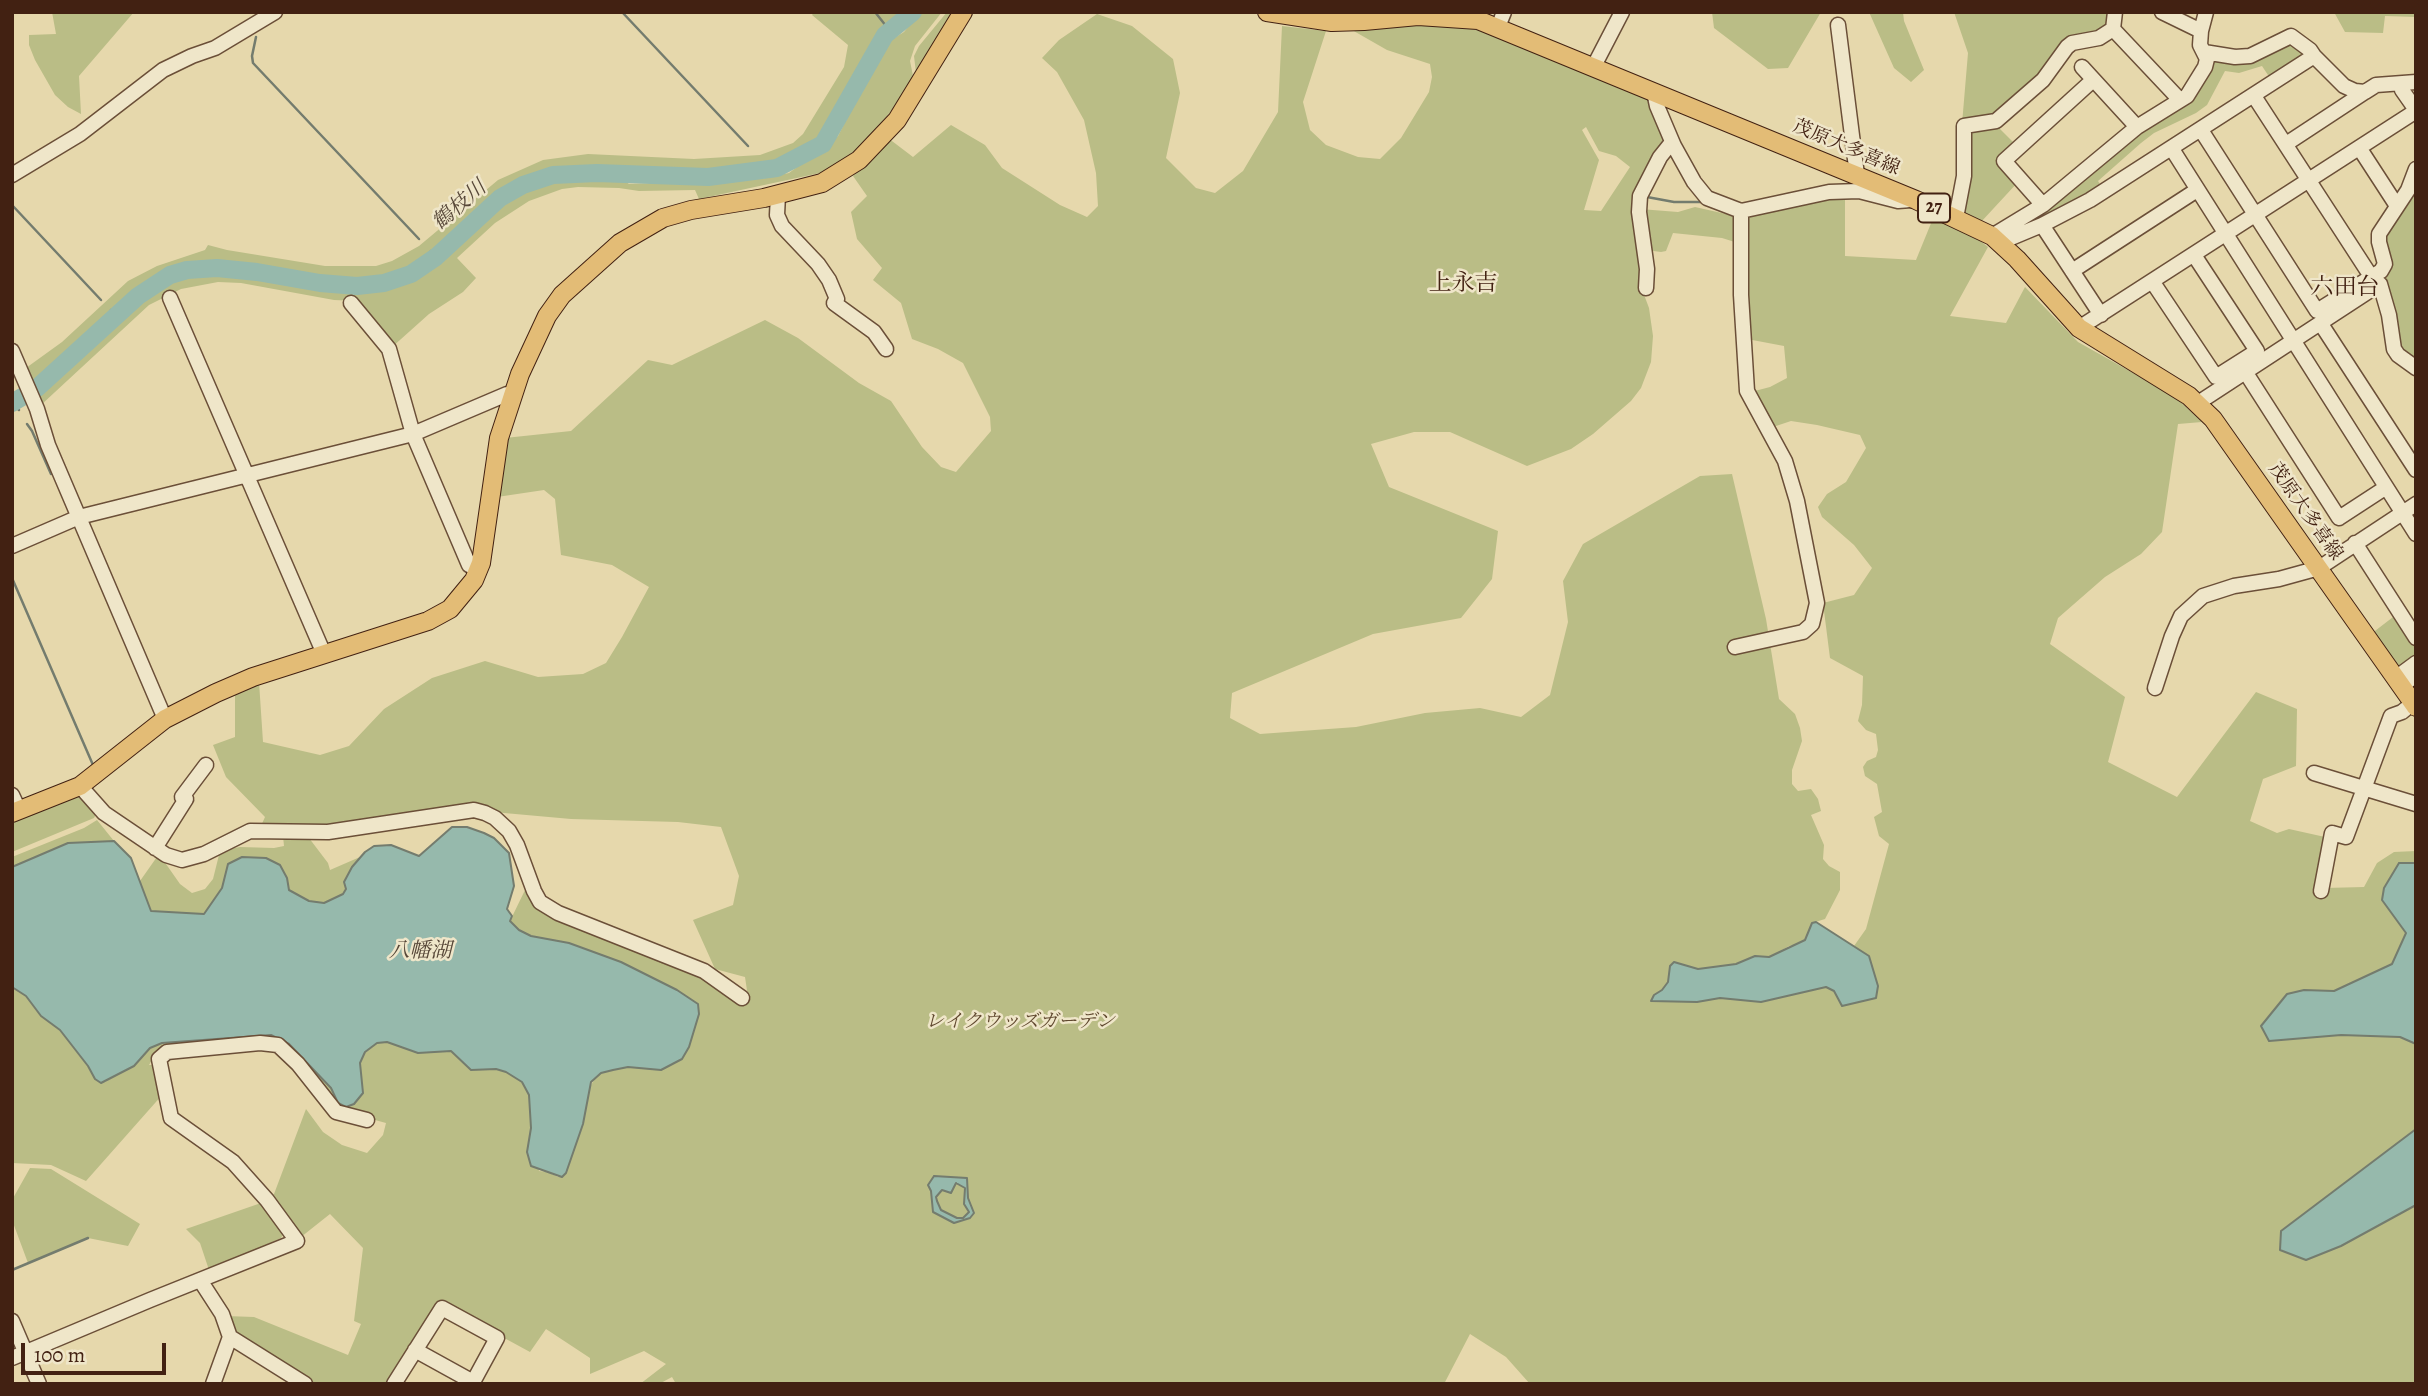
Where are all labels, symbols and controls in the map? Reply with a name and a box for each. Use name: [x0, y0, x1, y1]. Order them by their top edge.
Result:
street label: 茂原大多喜線: [1789, 115, 1903, 181]
water label: 鶴枝川: [428, 176, 492, 236]
road number: 27: [1918, 194, 1950, 223]
district label: 上永吉: [1429, 270, 1497, 298]
district label: 六田台: [2311, 274, 2379, 302]
street label: 茂原大多喜線: [2263, 459, 2347, 565]
water label: 八幡湖: [389, 939, 451, 965]
park label: レイクウッズガーデン: [925, 1011, 1115, 1033]
scale bar: [24, 1330, 170, 1374]
text: 100 m: [34, 1341, 85, 1369]

